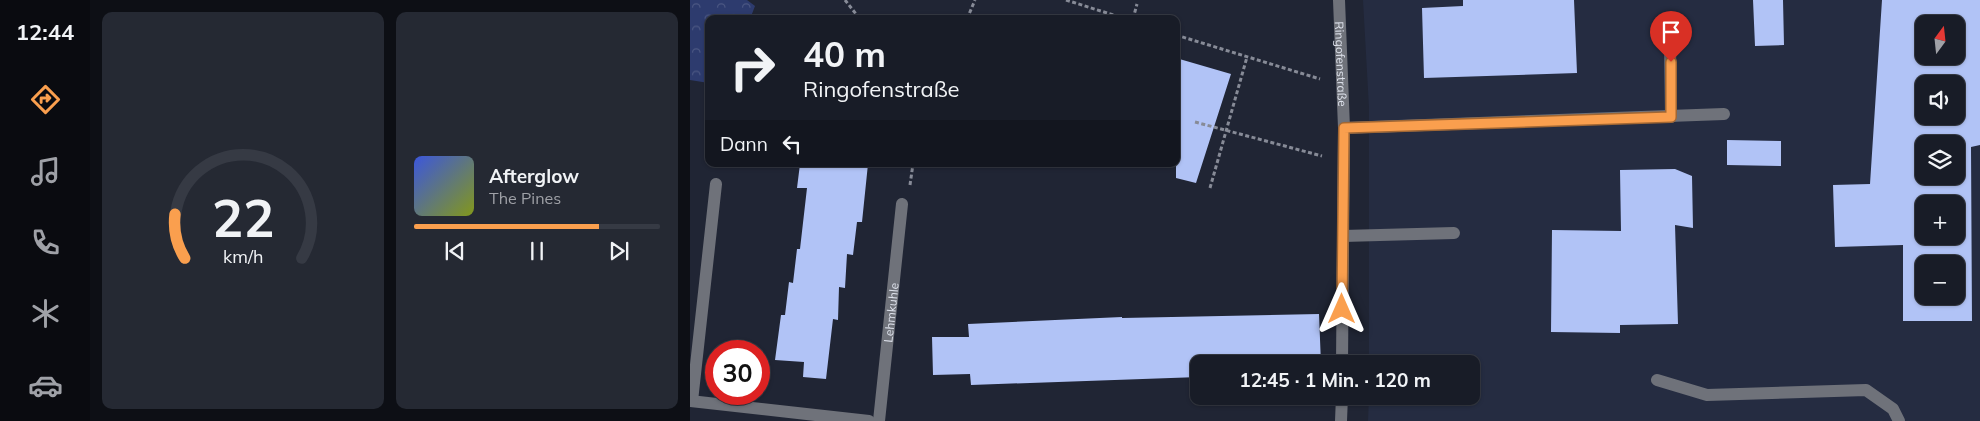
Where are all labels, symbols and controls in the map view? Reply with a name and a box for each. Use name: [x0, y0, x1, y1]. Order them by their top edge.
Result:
pin: [1650, 11, 1692, 62]
north arrow: [1915, 15, 1965, 65]
map controls: [1915, 15, 1965, 305]
text: 12:44: [16, 18, 74, 46]
icon: arrive: [1657, 18, 1685, 46]
street label: Ringofenstraße: [1332, 21, 1351, 107]
text: 40 m: [803, 32, 886, 76]
icon: right: [720, 35, 785, 100]
text: Ringofenstraße: [803, 75, 960, 103]
button: sound: [1915, 75, 1965, 125]
icon: directions: [28, 82, 63, 117]
icon: left: [778, 130, 806, 158]
text: Dann: [720, 132, 768, 156]
button: layers: [1915, 135, 1965, 185]
icon: music: [28, 154, 63, 189]
text: Afterglow: [489, 164, 579, 188]
text: 22: [212, 185, 274, 250]
text: The Pines: [489, 188, 561, 208]
button: +: [1915, 195, 1965, 245]
icon: phone: [28, 225, 63, 260]
icon: previous: [441, 237, 469, 265]
icon: pause: [523, 237, 551, 265]
icon: next: [605, 237, 633, 265]
text: km/h: [223, 245, 263, 267]
button: −: [1915, 255, 1965, 305]
street label: Lehmkuhle: [880, 282, 901, 343]
position arrow: [1315, 282, 1367, 334]
icon: climate: [28, 296, 63, 331]
speed limit sign: 30: [705, 340, 770, 405]
icon: car: [28, 368, 63, 403]
text: 12:45 · 1 Min. · 120 m: [1239, 368, 1431, 392]

